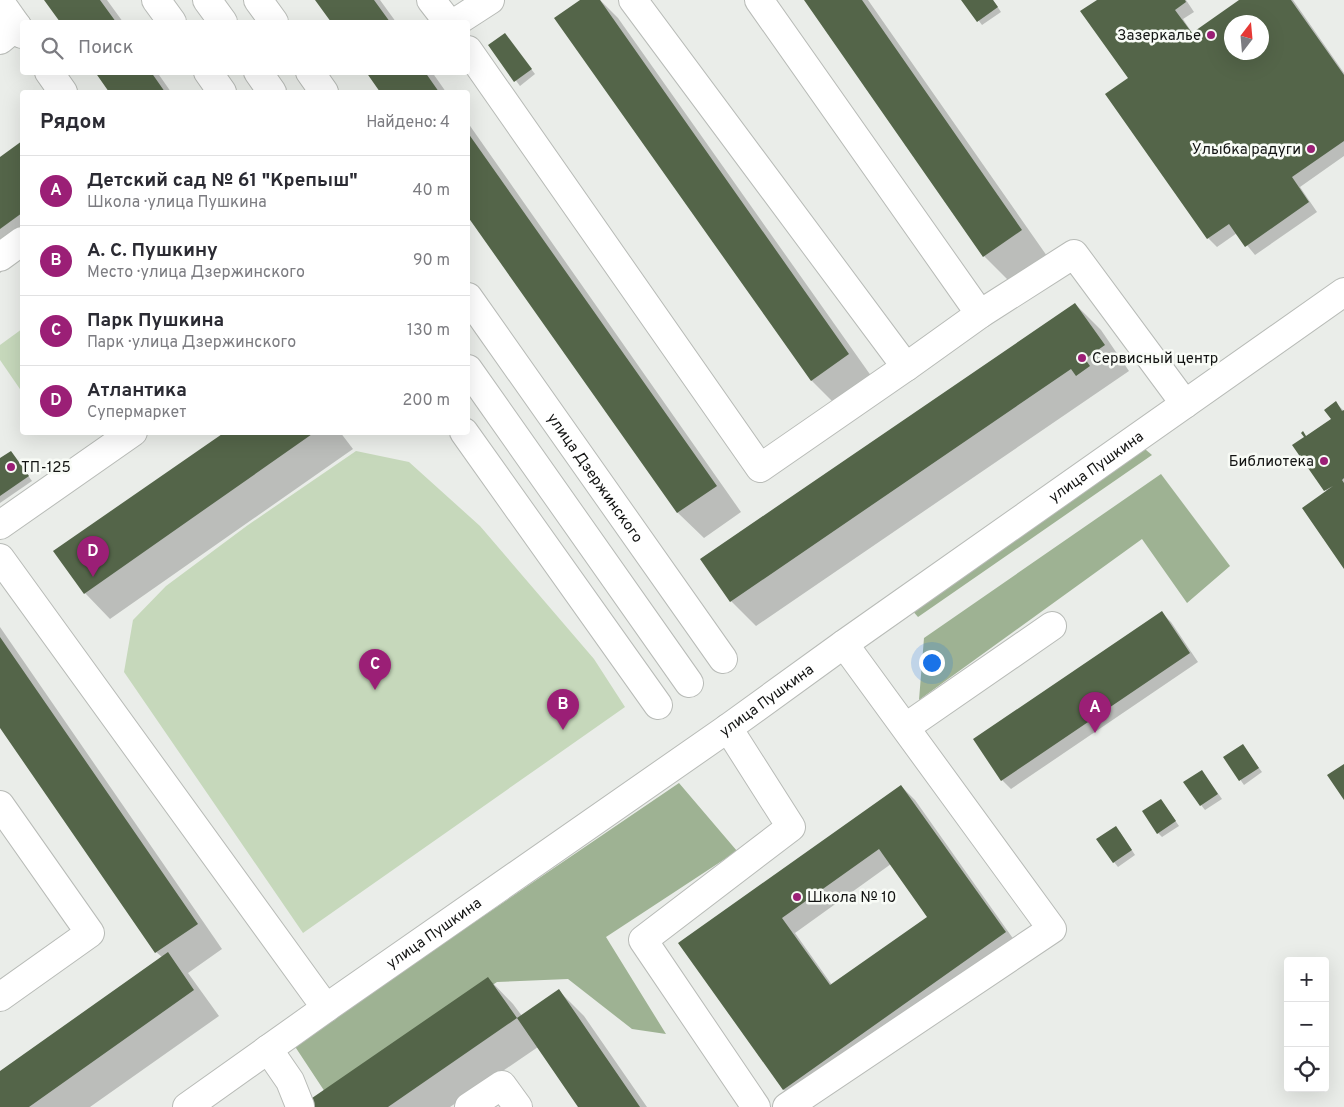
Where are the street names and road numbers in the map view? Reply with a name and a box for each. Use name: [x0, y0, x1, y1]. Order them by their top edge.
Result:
street label: улица Дзержинского: [542, 410, 646, 547]
street label: улица Пушкина: [1046, 428, 1148, 508]
street label: улица Пушкина: [717, 661, 818, 742]
street label: улица Пушкина: [383, 894, 486, 974]

